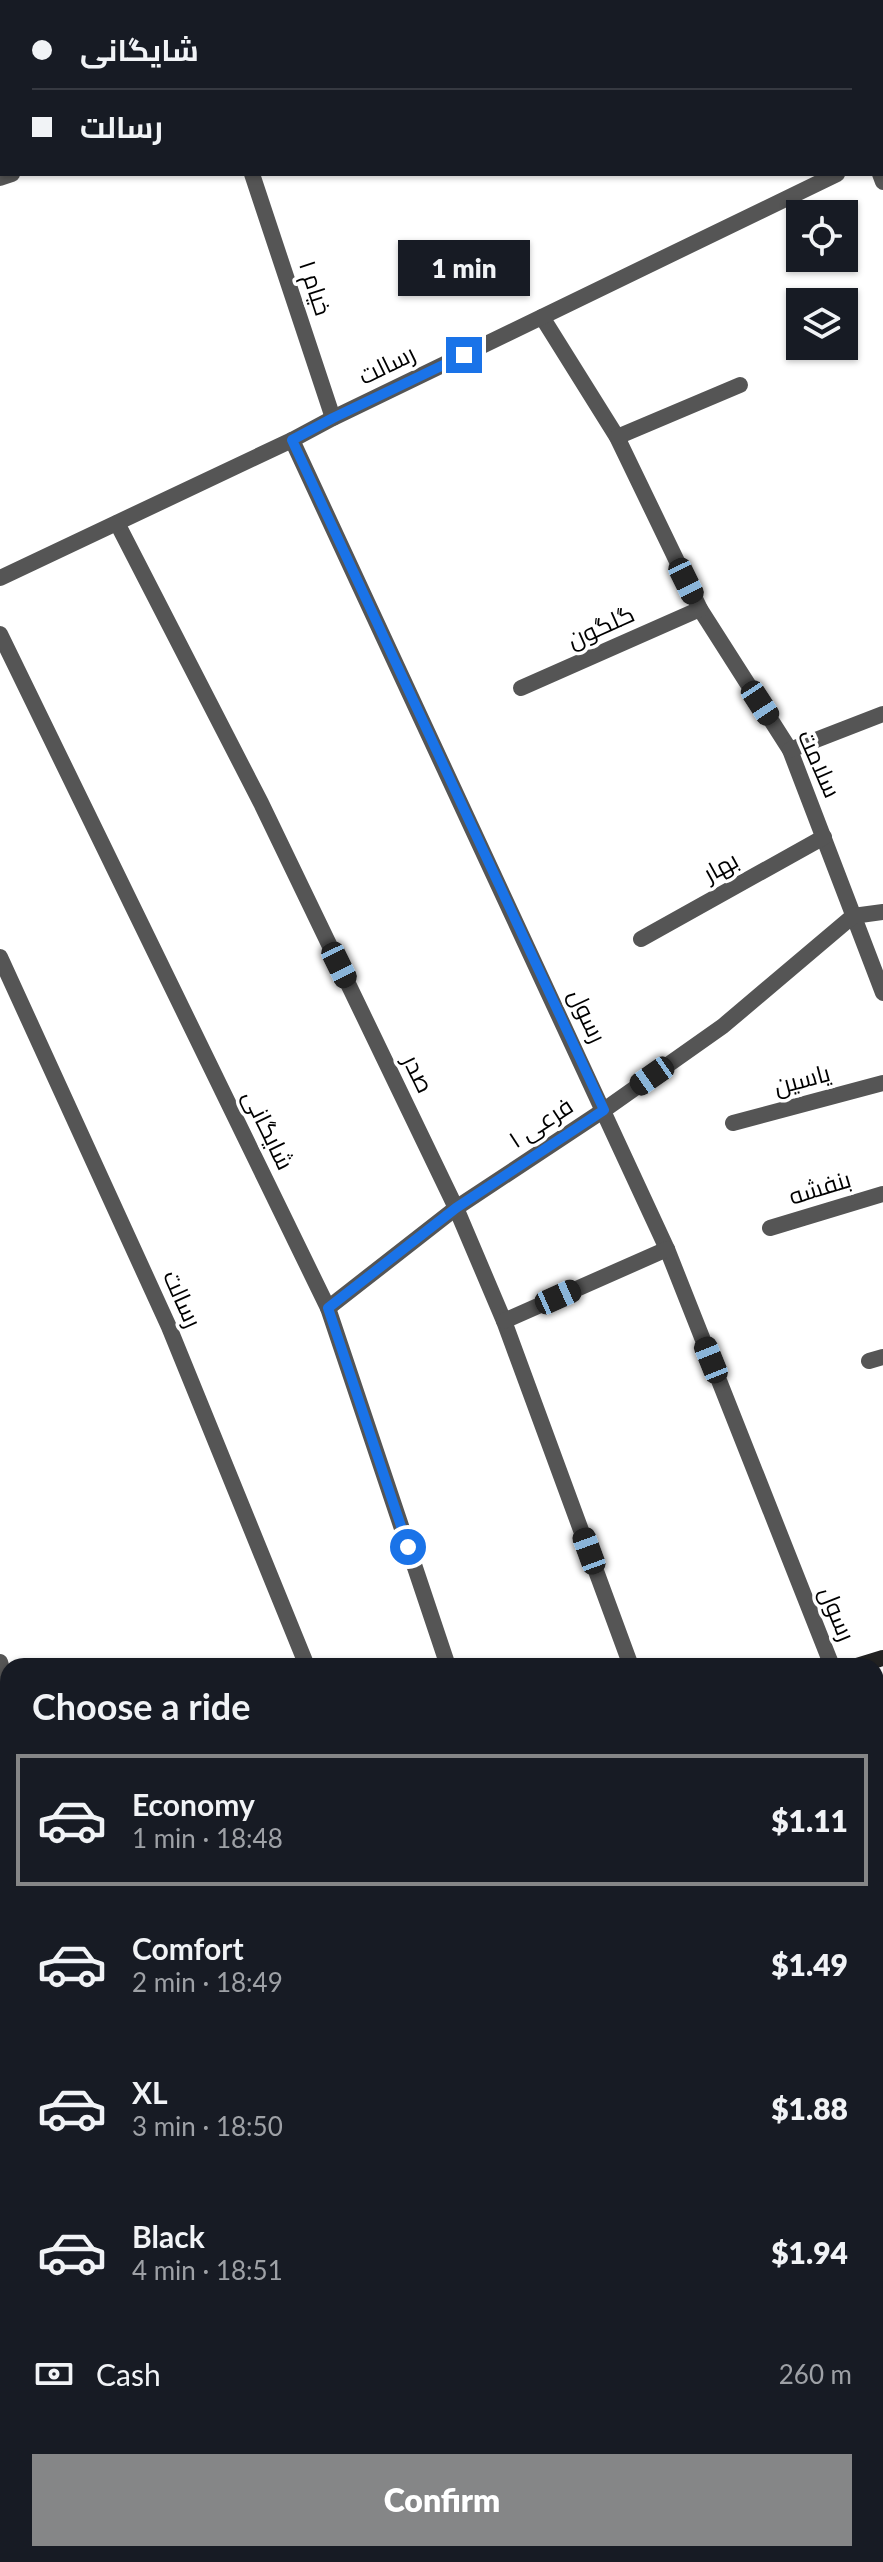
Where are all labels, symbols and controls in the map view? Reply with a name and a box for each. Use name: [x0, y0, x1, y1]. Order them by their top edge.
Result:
text: شایگانی: [80, 31, 199, 67]
text: رسالت: [80, 108, 163, 144]
map controls: [786, 200, 858, 360]
button: locate: [786, 200, 858, 272]
callout: 1 min: [398, 239, 530, 295]
text: 1 min: [432, 252, 496, 284]
street label: خیام ۱: [291, 256, 339, 320]
button: layers: [786, 288, 858, 360]
route end: [446, 337, 482, 373]
street label: رسالت: [353, 338, 419, 390]
car: [665, 554, 707, 608]
street label: گلگون: [562, 598, 639, 654]
car: [737, 676, 783, 730]
street label: سلامت: [793, 725, 848, 802]
street label: بهار: [696, 844, 743, 889]
car: [318, 938, 360, 992]
street label: رسول: [562, 984, 613, 1047]
street label: صدر: [397, 1048, 441, 1097]
car: [625, 1052, 679, 1100]
street label: یاسین: [770, 1057, 834, 1101]
street label: شایگانی: [237, 1085, 301, 1174]
street label: فرعی ۱: [503, 1090, 578, 1154]
street label: بنفشه: [785, 1163, 854, 1210]
street label: رسالت: [158, 1265, 209, 1331]
car: [531, 1276, 585, 1318]
car: [691, 1333, 731, 1387]
car: [570, 1524, 608, 1578]
route start: [390, 1529, 426, 1565]
street label: رسول: [814, 1582, 862, 1645]
text: Choose a ride: [32, 1684, 251, 1728]
icon: car: [36, 1784, 108, 1856]
text: Economy: [132, 1786, 255, 1822]
text: $1.11: [771, 1802, 848, 1838]
text: 1 min · 18:48: [132, 1822, 283, 1854]
icon: car: [36, 1928, 108, 2000]
text: Comfort: [132, 1930, 244, 1966]
text: $1.49: [771, 1946, 848, 1982]
text: 2 min · 18:49: [132, 1966, 283, 1998]
icon: car: [36, 2072, 108, 2144]
text: XL: [132, 2074, 168, 2110]
text: $1.88: [771, 2090, 848, 2126]
text: 3 min · 18:50: [132, 2110, 283, 2142]
icon: car: [36, 2216, 108, 2288]
text: Black: [132, 2218, 205, 2254]
text: $1.94: [771, 2234, 848, 2270]
text: 4 min · 18:51: [132, 2254, 283, 2286]
icon: cash: [32, 2352, 76, 2396]
text: Cash: [96, 2356, 161, 2392]
text: 260 m: [779, 2358, 852, 2390]
button: Confirm: [32, 2454, 852, 2546]

